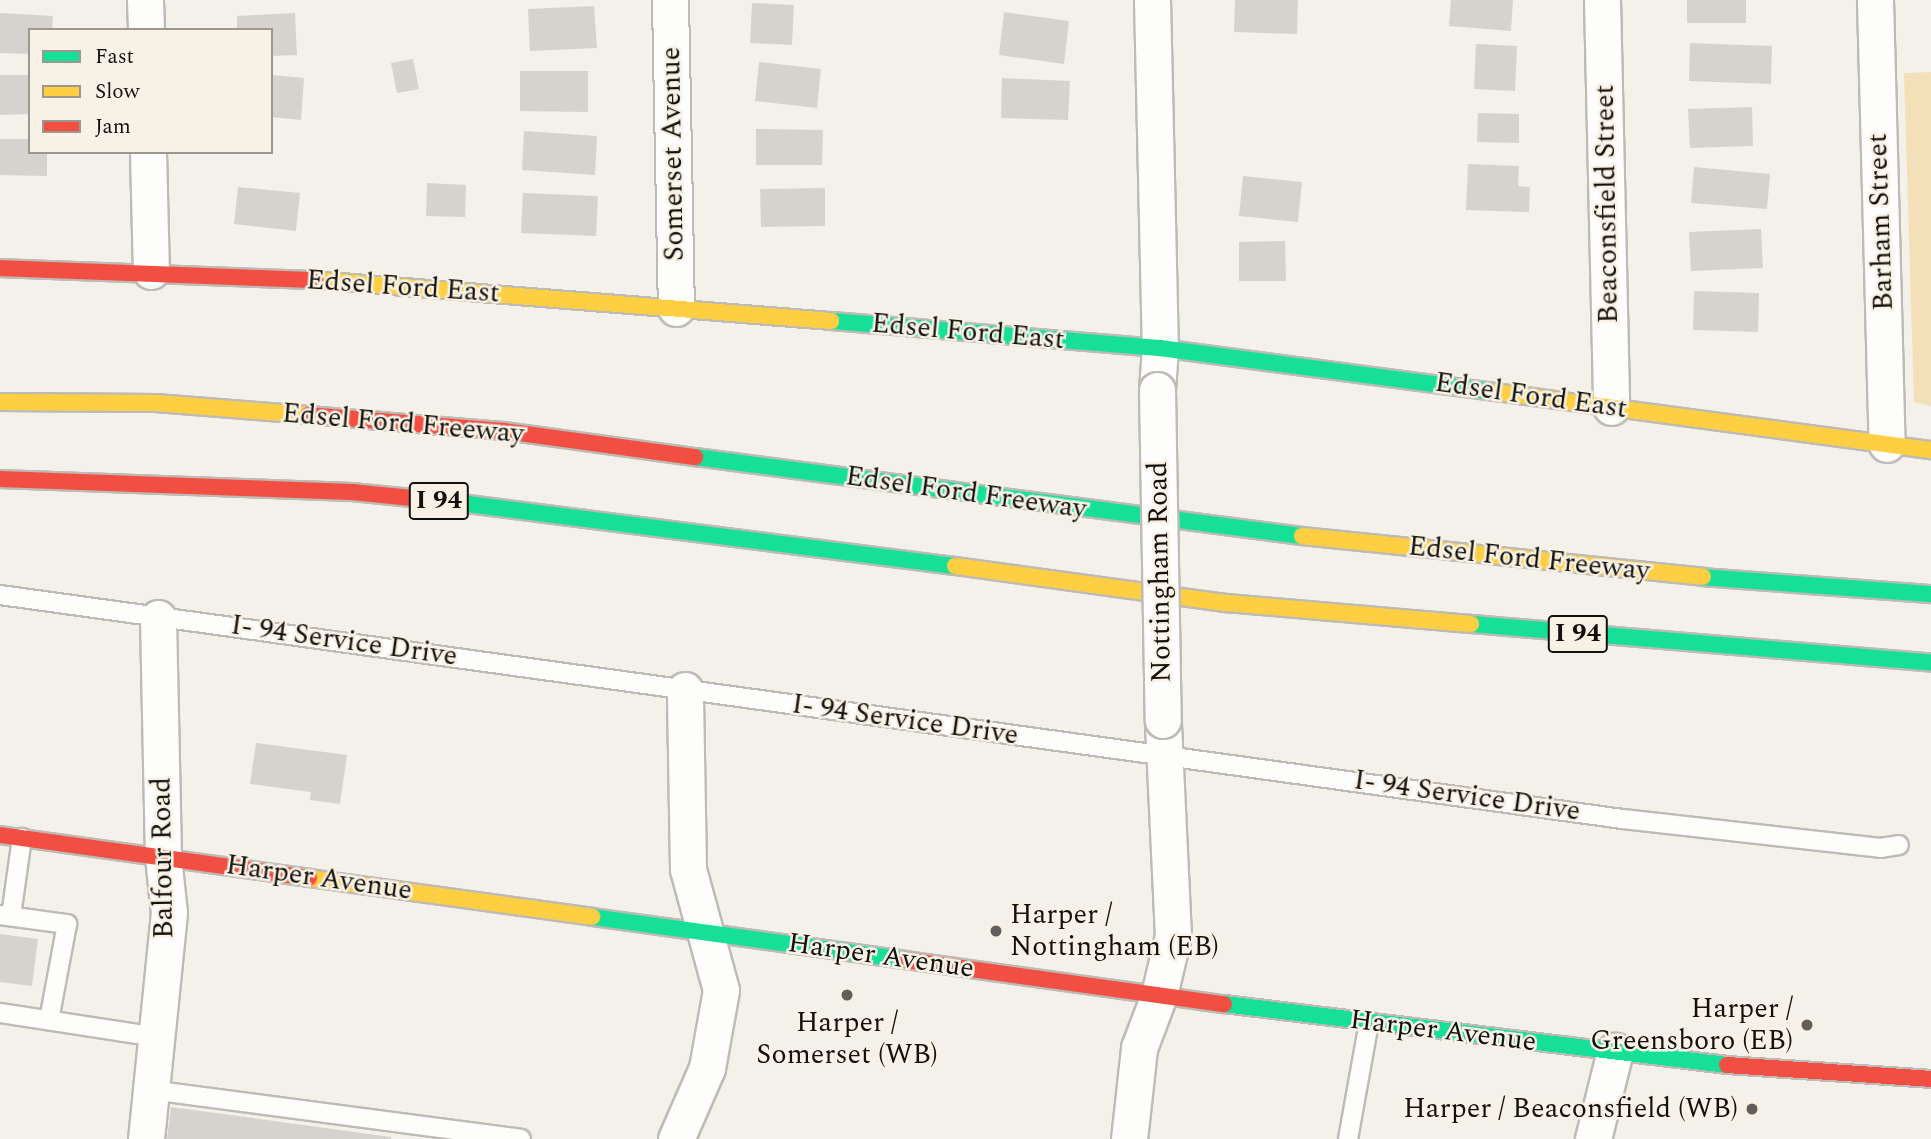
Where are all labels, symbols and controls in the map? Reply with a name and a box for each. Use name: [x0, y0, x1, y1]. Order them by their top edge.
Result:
legend: [28, 28, 273, 154]
text: Fast: [95, 41, 134, 73]
street label: Somerset Avenue: [654, 47, 692, 261]
text: Slow: [95, 76, 139, 108]
street label: Beaconsfield Street: [1588, 84, 1626, 324]
text: Jam: [95, 111, 131, 143]
street label: Barham Street: [1861, 133, 1901, 311]
street label: Edsel Ford East: [305, 263, 501, 311]
street label: Edsel Ford East: [870, 307, 1066, 357]
street label: Edsel Ford East: [1433, 366, 1629, 426]
street label: Edsel Ford Freeway: [281, 397, 525, 451]
street label: Edsel Ford Freeway: [844, 459, 1088, 527]
street label: Nottingham Road: [1141, 461, 1179, 683]
road number: I 94: [408, 478, 471, 524]
street label: Edsel Ford Freeway: [1407, 530, 1651, 588]
street label: I- 94 Service Drive: [229, 608, 459, 674]
road number: I 94: [1546, 612, 1610, 656]
street label: I- 94 Service Drive: [790, 687, 1020, 753]
street label: I- 94 Service Drive: [1352, 763, 1582, 829]
street label: Balfour Road: [145, 777, 181, 939]
street label: Harper Avenue: [224, 848, 414, 908]
place label: Harper / Nottingham (EB): [1010, 898, 1219, 964]
marker: Harper / Nottingham (EB): [988, 923, 1004, 939]
street label: Harper Avenue: [786, 926, 976, 986]
marker: Harper / Somerset (WB): [839, 987, 855, 1003]
place label: Harper / Greensboro (EB): [1590, 992, 1793, 1058]
street label: Harper Avenue: [1348, 1003, 1538, 1059]
place label: Harper / Somerset (WB): [756, 1006, 938, 1072]
marker: Harper / Greensboro (EB): [1799, 1017, 1815, 1033]
place label: Harper / Beaconsfield (WB): [1403, 1092, 1738, 1126]
marker: Harper / Beaconsfield (WB): [1744, 1101, 1760, 1117]

